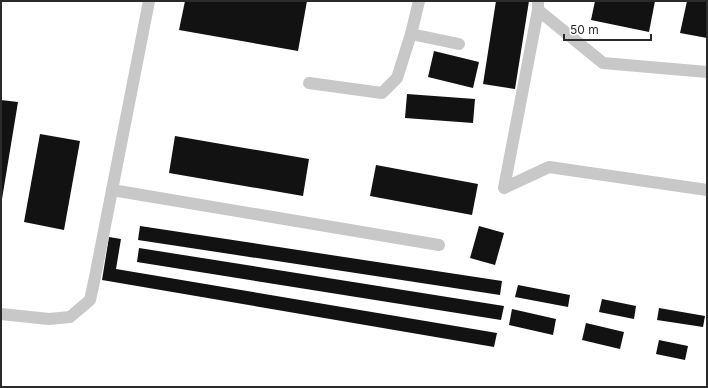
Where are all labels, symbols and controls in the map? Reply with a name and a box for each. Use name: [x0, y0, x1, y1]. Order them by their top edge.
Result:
scale bar: [564, 16, 651, 42]
text: 50 m: [570, 22, 599, 37]

